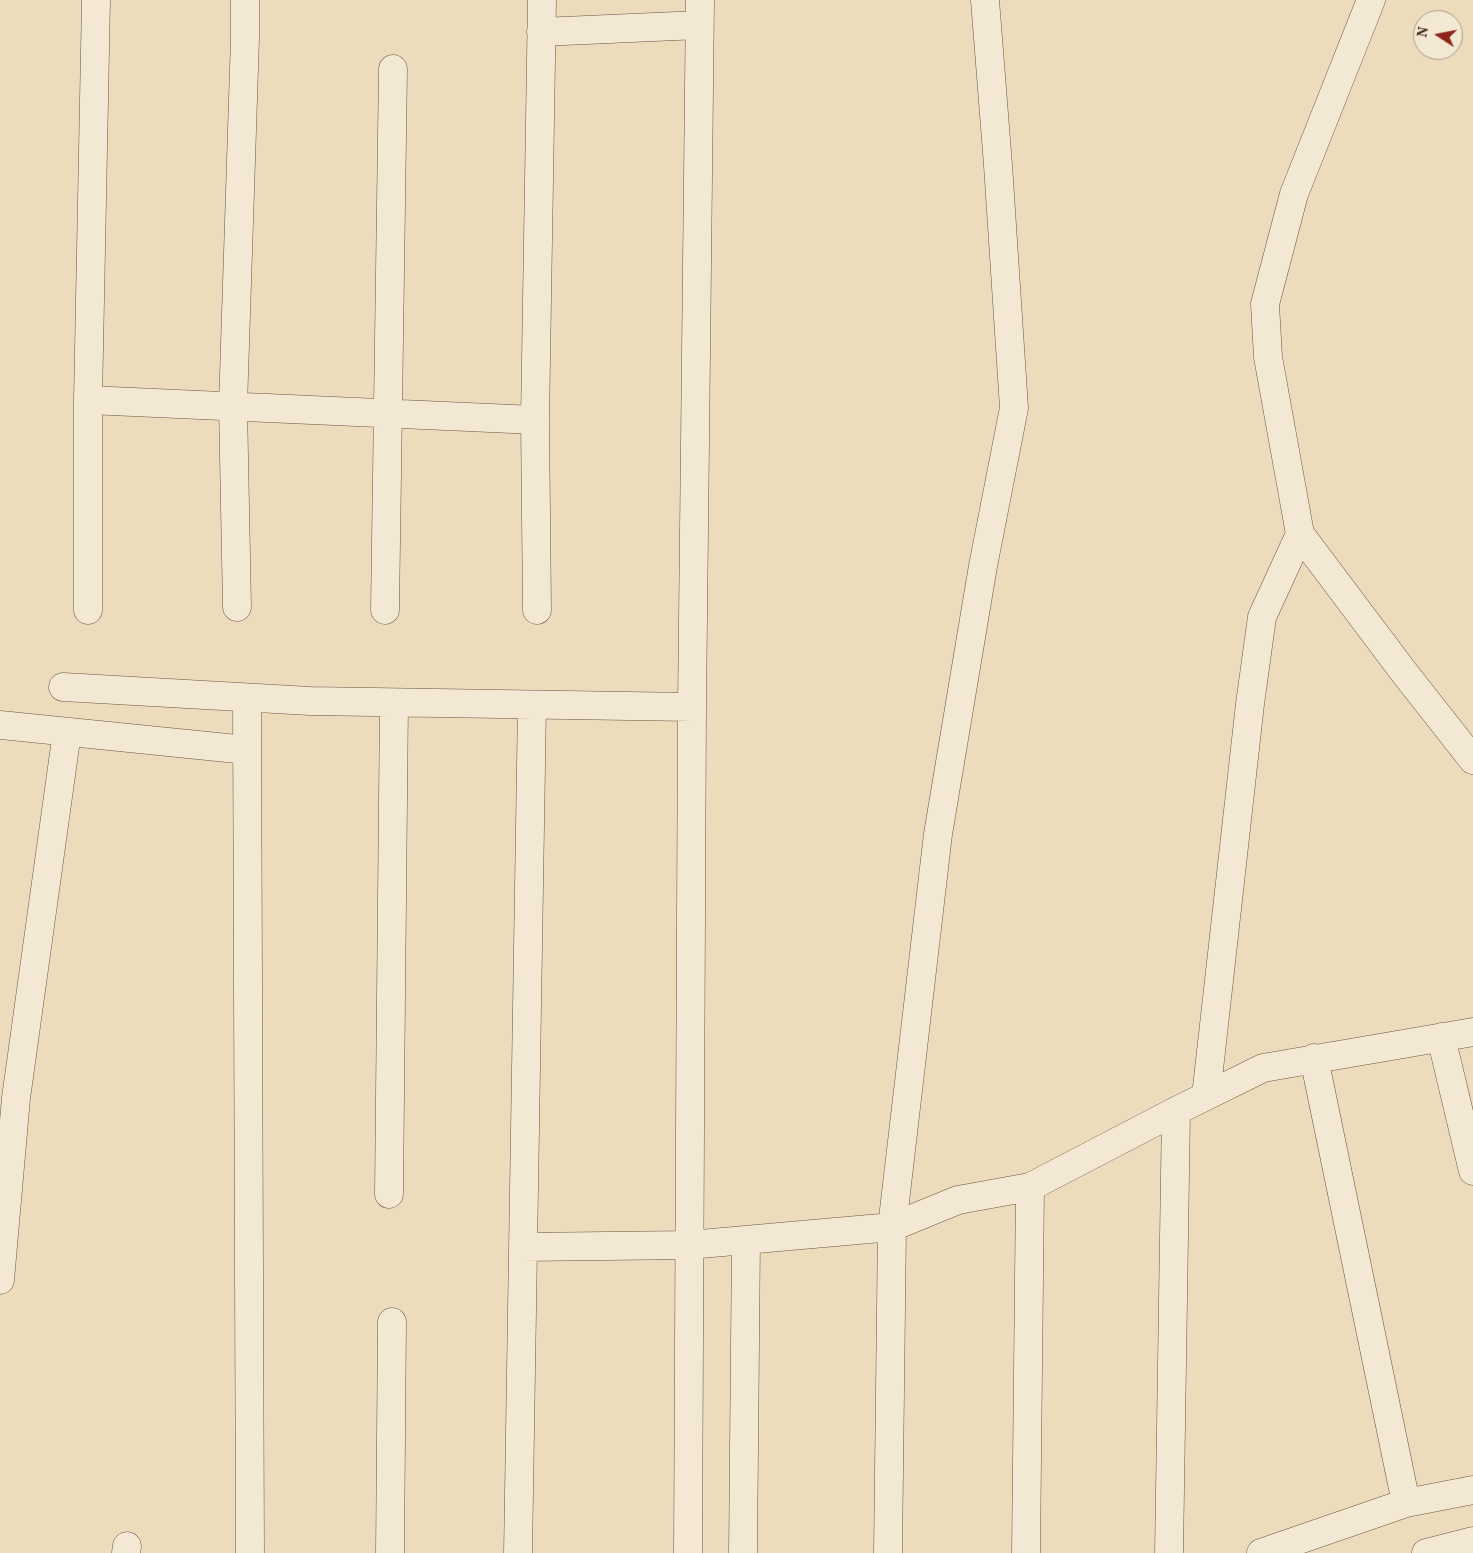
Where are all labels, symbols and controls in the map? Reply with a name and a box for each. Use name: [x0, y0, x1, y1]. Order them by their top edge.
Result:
north arrow: [1413, 10, 1463, 60]
text: N: [1413, 25, 1434, 39]

